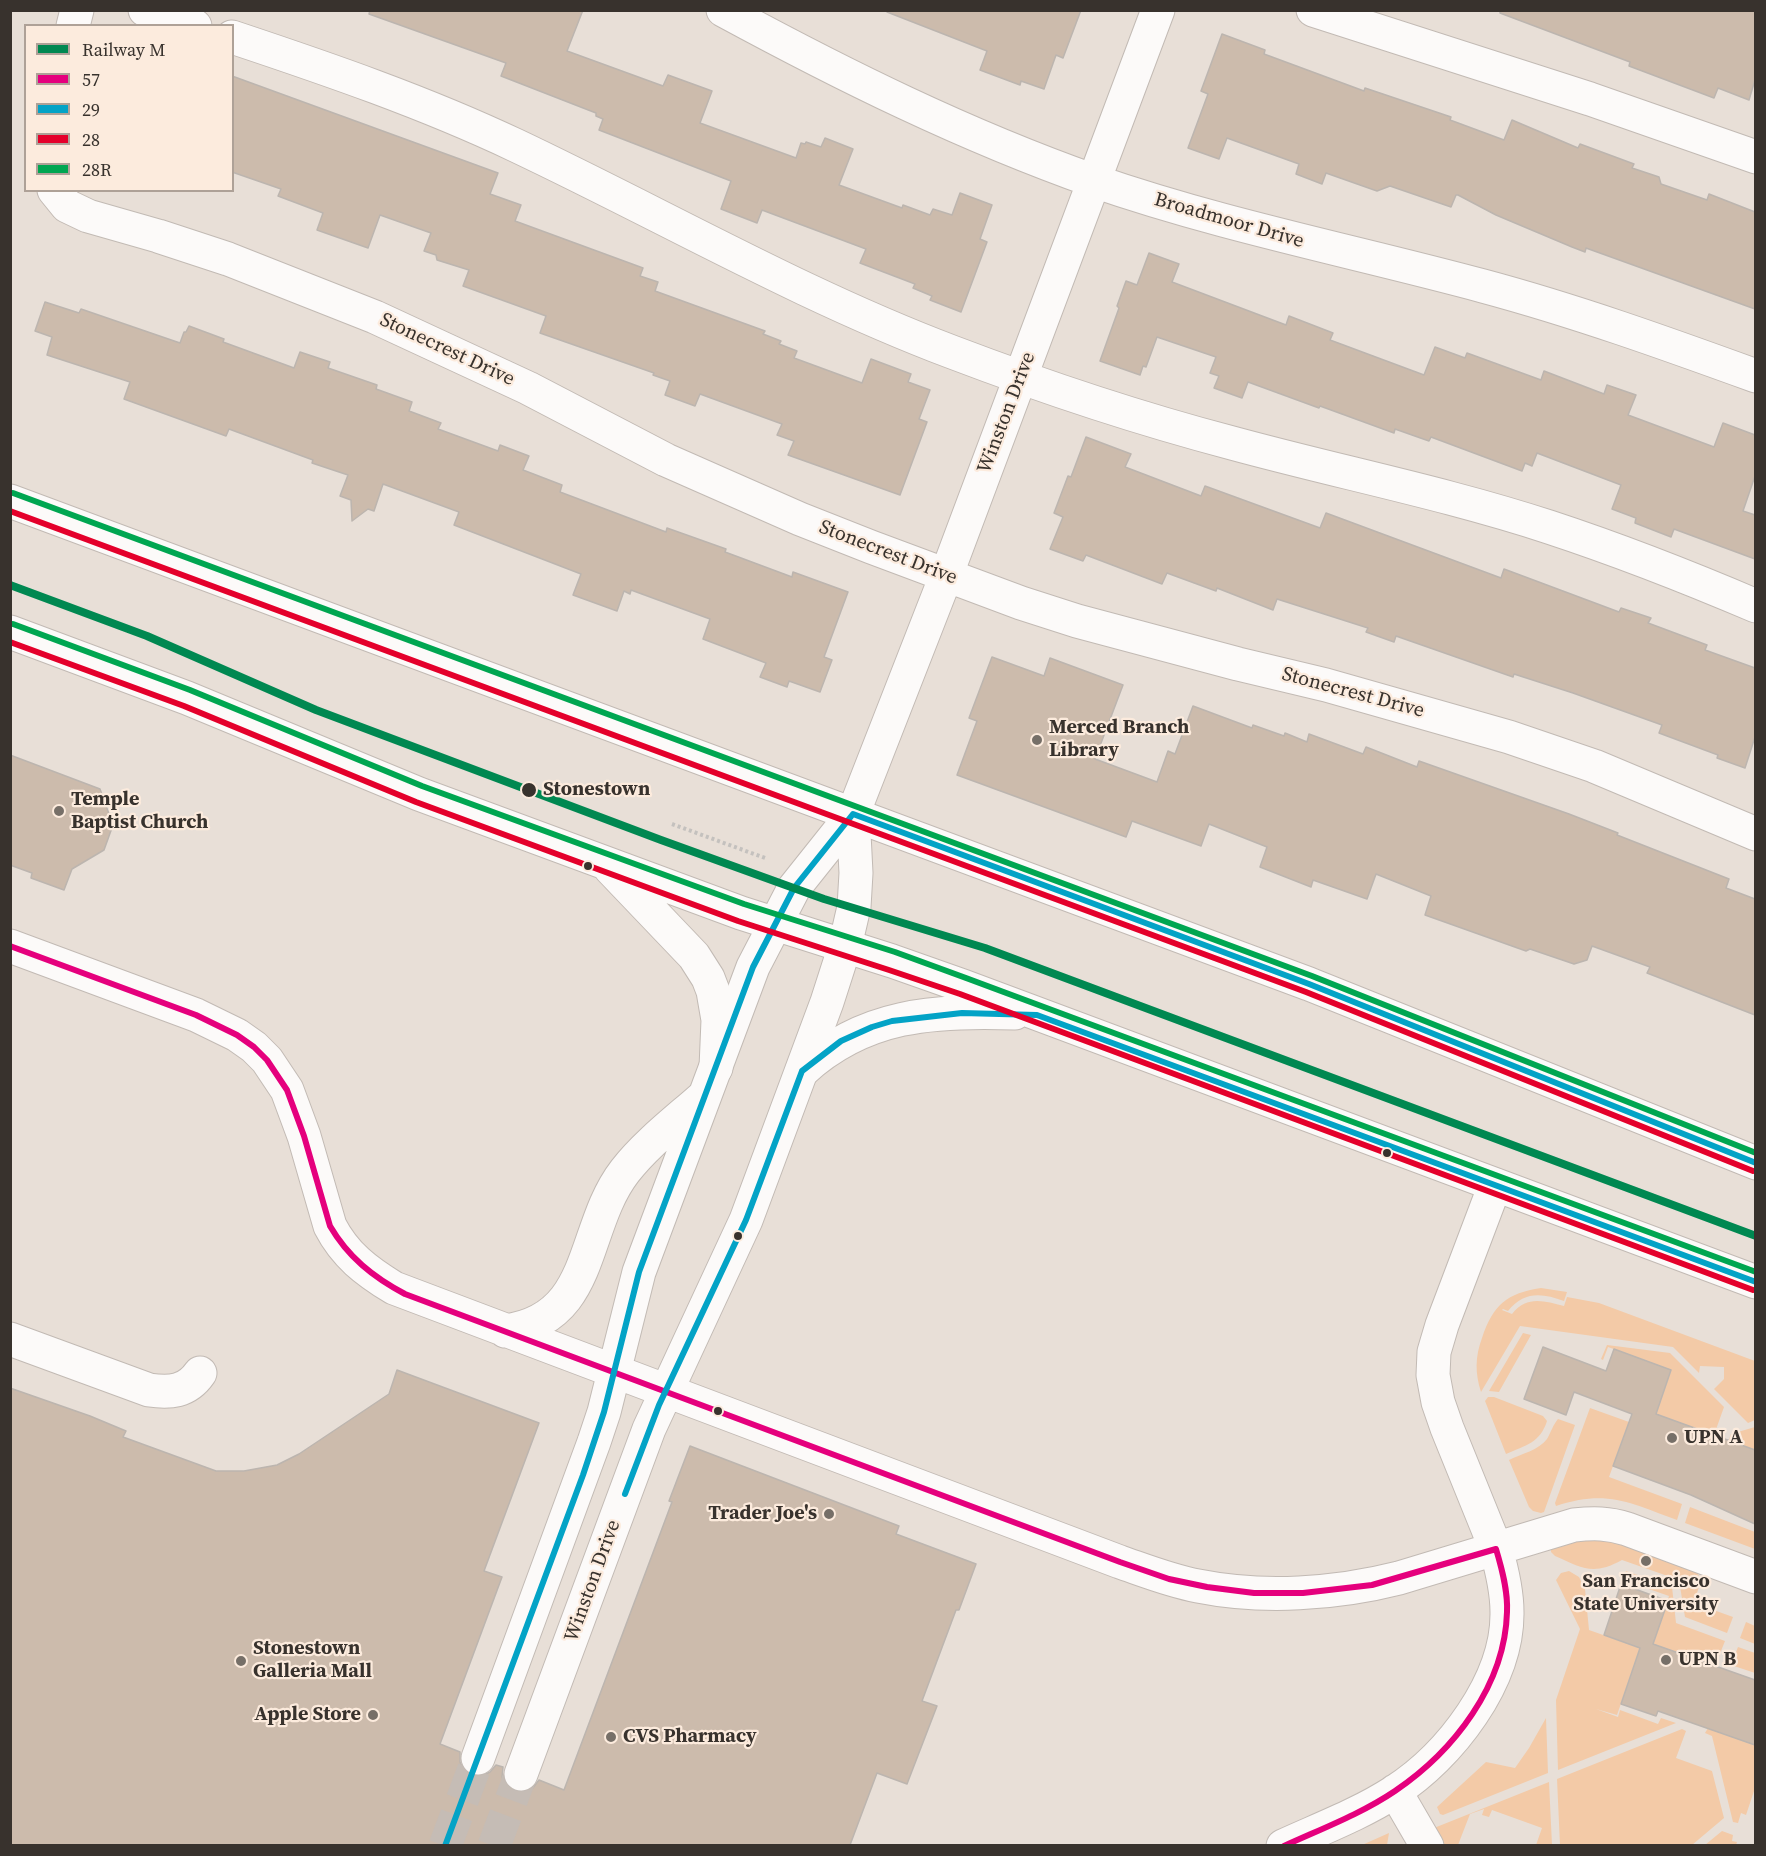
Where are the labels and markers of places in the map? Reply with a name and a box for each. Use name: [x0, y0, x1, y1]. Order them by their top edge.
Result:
place label: Merced Branch Library: [1049, 716, 1189, 763]
marker: Merced Branch Library: [1030, 733, 1044, 747]
place label: Stonestown: [543, 778, 650, 802]
marker: Stonestown: [520, 781, 538, 799]
place label: Temple Baptist Church: [71, 788, 208, 835]
marker: Temple Baptist Church: [52, 804, 66, 818]
unlabelled marker: [582, 860, 594, 872]
unlabelled marker: [1381, 1147, 1393, 1159]
unlabelled marker: [732, 1230, 744, 1242]
unlabelled marker: [712, 1405, 724, 1417]
place label: UPN A: [1684, 1426, 1743, 1450]
marker: UPN A: [1665, 1431, 1679, 1445]
place label: Trader Joe's: [708, 1502, 817, 1526]
marker: Trader Joe's: [822, 1507, 836, 1521]
marker: San Francisco State University: [1639, 1554, 1653, 1568]
place label: San Francisco State University: [1573, 1570, 1719, 1617]
place label: Stonestown Galleria Mall: [253, 1637, 372, 1684]
place label: UPN B: [1678, 1648, 1736, 1672]
marker: UPN B: [1659, 1653, 1673, 1667]
marker: Stonestown Galleria Mall: [234, 1654, 248, 1668]
place label: Apple Store: [254, 1703, 361, 1727]
marker: Apple Store: [366, 1708, 380, 1722]
place label: CVS Pharmacy: [623, 1725, 757, 1749]
marker: CVS Pharmacy: [604, 1730, 618, 1744]

